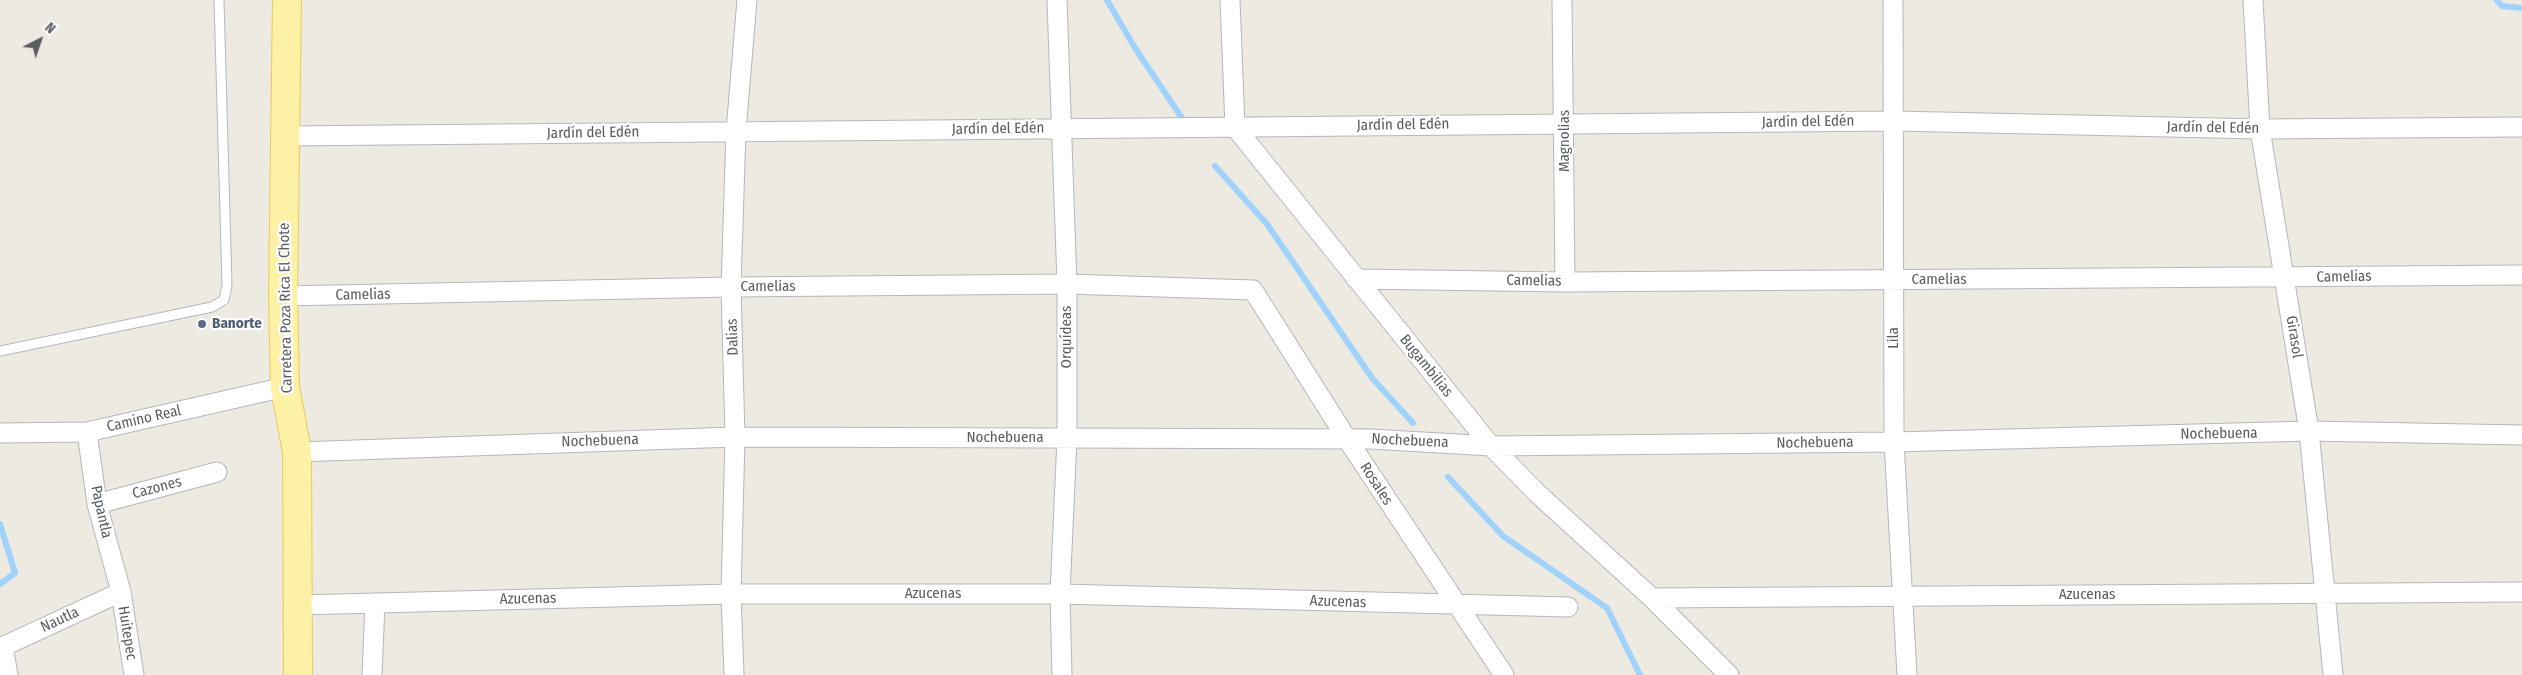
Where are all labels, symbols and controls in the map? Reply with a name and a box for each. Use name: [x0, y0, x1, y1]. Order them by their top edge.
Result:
north arrow: [15, 15, 65, 65]
text: N: [41, 19, 59, 37]
street label: Magnolias: [1556, 110, 1574, 172]
street label: Jardín del Edén: [1761, 112, 1855, 132]
street label: Jardín del Edén: [1356, 115, 1450, 135]
street label: Jardín del Edén: [2166, 118, 2260, 138]
street label: Jardín del Edén: [951, 119, 1045, 139]
street label: Jardín del Edén: [546, 123, 640, 143]
street label: Carretera Poza Rica El Chote: [276, 223, 296, 393]
street label: Camelias: [2316, 268, 2372, 286]
street label: Camelias: [1911, 271, 1967, 289]
street label: Camelias: [1506, 272, 1562, 290]
street label: Camelias: [740, 278, 796, 296]
street label: Camelias: [335, 286, 391, 304]
street label: Orquídeas: [1058, 306, 1076, 368]
place label: Banorte: [212, 315, 262, 333]
street label: Girasol: [2282, 315, 2306, 359]
marker: Banorte: [196, 318, 208, 330]
street label: Dalias: [723, 318, 743, 356]
street label: Lila: [1885, 327, 1903, 349]
street label: Bugambilias: [1395, 331, 1457, 401]
street label: Camino Real: [105, 402, 183, 436]
street label: Nochebuena: [2180, 424, 2258, 444]
street label: Nochebuena: [966, 429, 1044, 447]
street label: Nochebuena: [1371, 430, 1449, 452]
street label: Nochebuena: [561, 431, 639, 451]
street label: Nochebuena: [1776, 433, 1854, 453]
street label: Rosales: [1356, 459, 1396, 509]
street label: Cazones: [130, 473, 184, 503]
street label: Papantla: [87, 484, 115, 540]
street label: Azucenas: [905, 585, 961, 603]
street label: Azucenas: [2059, 586, 2115, 604]
street label: Azucenas: [500, 590, 556, 608]
street label: Azucenas: [1309, 592, 1367, 612]
street label: Nautla: [38, 603, 82, 637]
street label: Huitepec: [114, 605, 140, 661]

